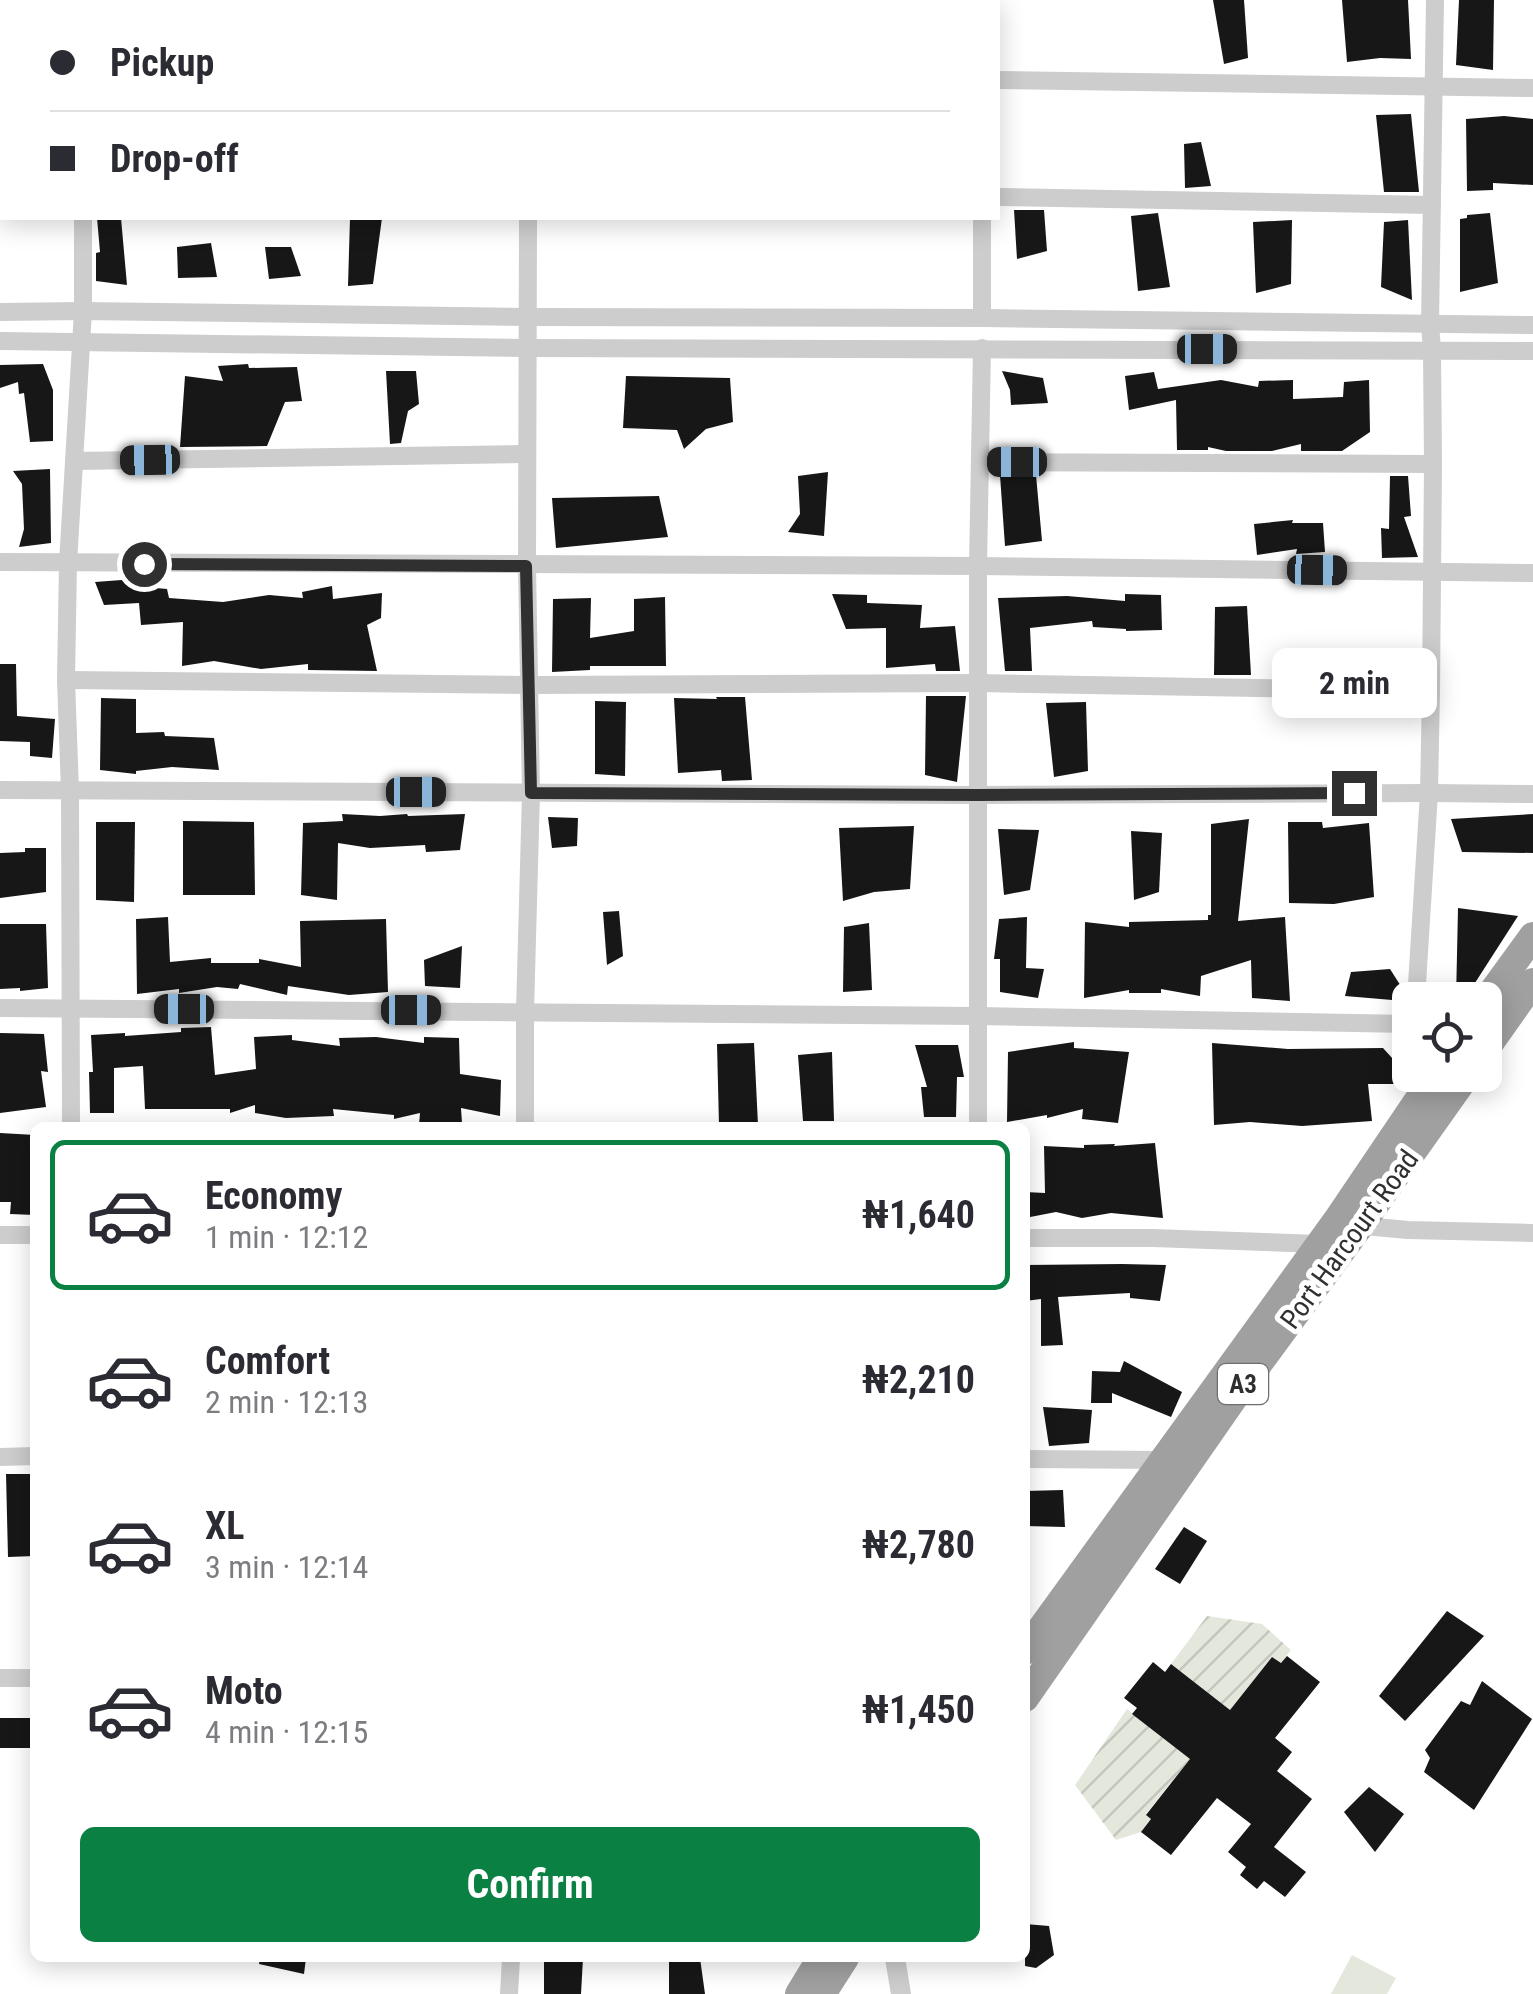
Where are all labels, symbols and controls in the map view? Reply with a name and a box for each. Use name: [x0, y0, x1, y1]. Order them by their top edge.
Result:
text: Pickup: [110, 41, 214, 85]
text: Drop-off: [110, 137, 239, 181]
car: [1177, 334, 1237, 364]
car: [120, 444, 180, 476]
car: [987, 447, 1047, 477]
route start: [122, 542, 167, 587]
car: [1287, 554, 1347, 586]
callout: 2 min: [1272, 648, 1436, 718]
text: 2 min: [1319, 664, 1390, 702]
route end: [1332, 771, 1377, 816]
car: [386, 777, 446, 807]
map controls: [1392, 982, 1502, 1092]
button: locate: [1392, 982, 1502, 1092]
car: [154, 994, 214, 1024]
car: [381, 995, 441, 1025]
street label: Port Harcourt Road: [1273, 1143, 1425, 1335]
icon: car: [85, 1170, 175, 1260]
text: Economy: [205, 1174, 342, 1218]
text: ₦1,640: [862, 1193, 975, 1237]
text: 1 min · 12:12: [205, 1218, 368, 1256]
icon: car: [85, 1335, 175, 1425]
text: Comfort: [205, 1339, 330, 1383]
text: ₦2,210: [862, 1358, 975, 1402]
road number: A3: [1218, 1364, 1268, 1404]
text: 2 min · 12:13: [205, 1383, 368, 1421]
icon: car: [85, 1500, 175, 1590]
text: XL: [205, 1504, 244, 1548]
text: ₦2,780: [862, 1523, 975, 1567]
text: 3 min · 12:14: [205, 1548, 368, 1586]
icon: car: [85, 1665, 175, 1755]
text: Moto: [205, 1669, 283, 1713]
text: ₦1,450: [862, 1688, 975, 1732]
text: 4 min · 12:15: [205, 1713, 368, 1751]
button: Confirm: [80, 1827, 980, 1942]

